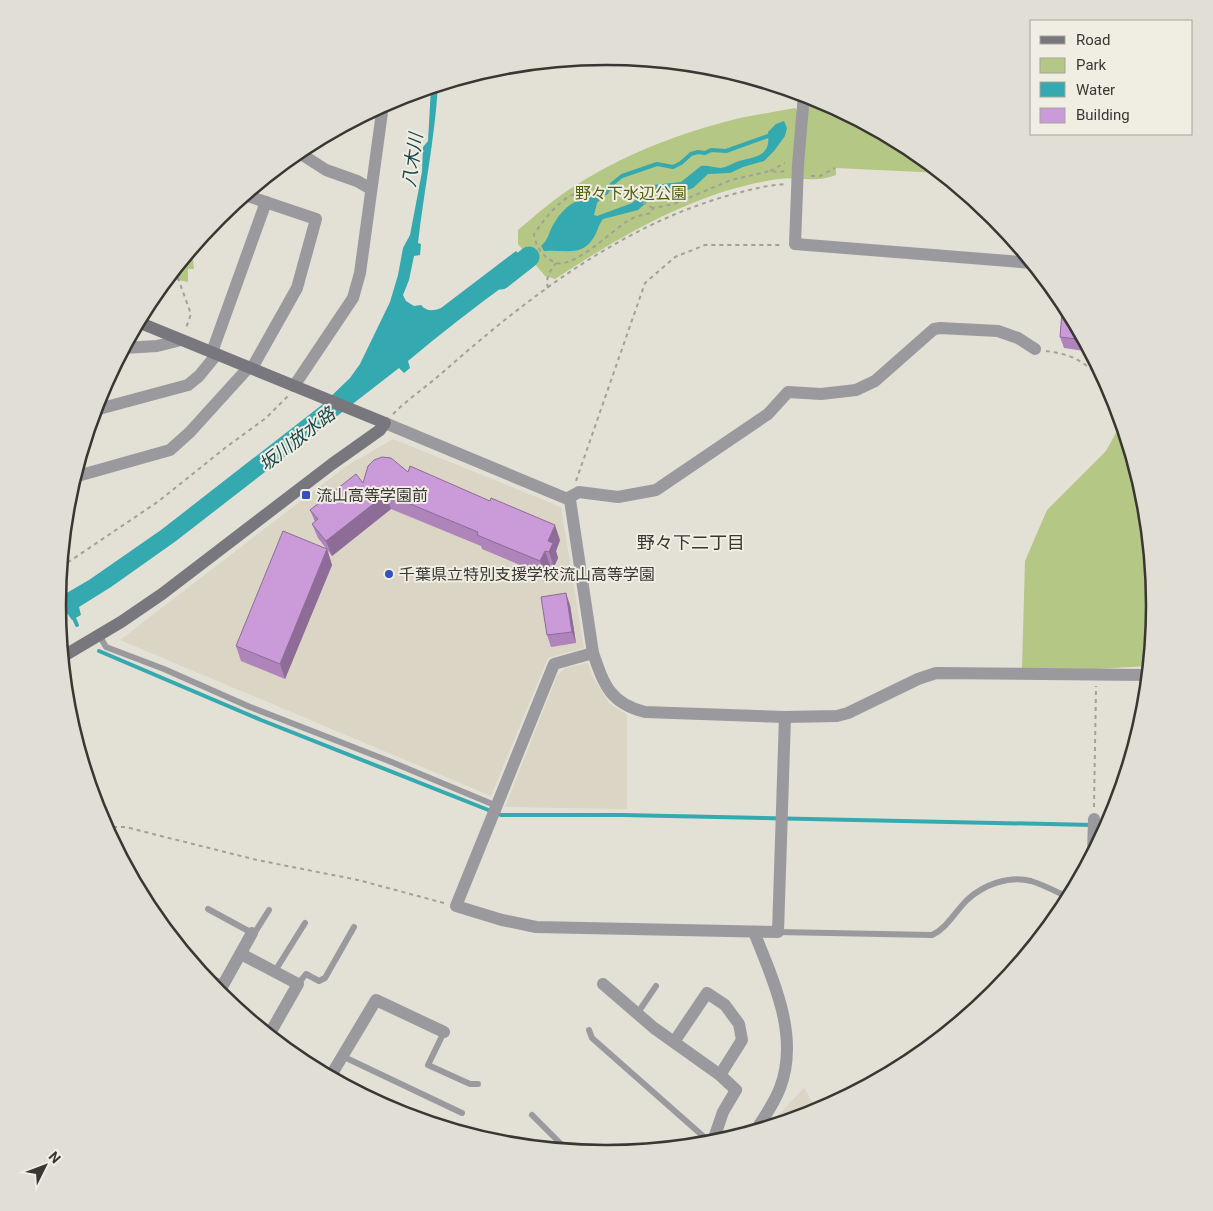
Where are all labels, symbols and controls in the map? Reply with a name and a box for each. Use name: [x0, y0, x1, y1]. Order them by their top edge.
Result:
legend: [1030, 20, 1193, 135]
text: Road: [1076, 31, 1110, 49]
text: Park: [1076, 56, 1107, 74]
text: Water: [1076, 81, 1115, 99]
text: Building: [1076, 106, 1130, 124]
water label: 八木川: [398, 130, 426, 188]
park label: 野々下水辺公園: [575, 184, 687, 203]
water label: 坂川放水路: [255, 402, 341, 475]
place label: 流山高等学園前: [316, 486, 428, 505]
marker: 流山高等学園前: [300, 489, 312, 501]
district label: 野々下二丁目: [637, 532, 745, 553]
place label: 千葉県立特別支援学校流山高等学園: [399, 565, 655, 584]
marker: 千葉県立特別支援学校流山高等学園: [383, 568, 395, 580]
north arrow: [20, 1141, 70, 1191]
text: N: [45, 1148, 64, 1166]

